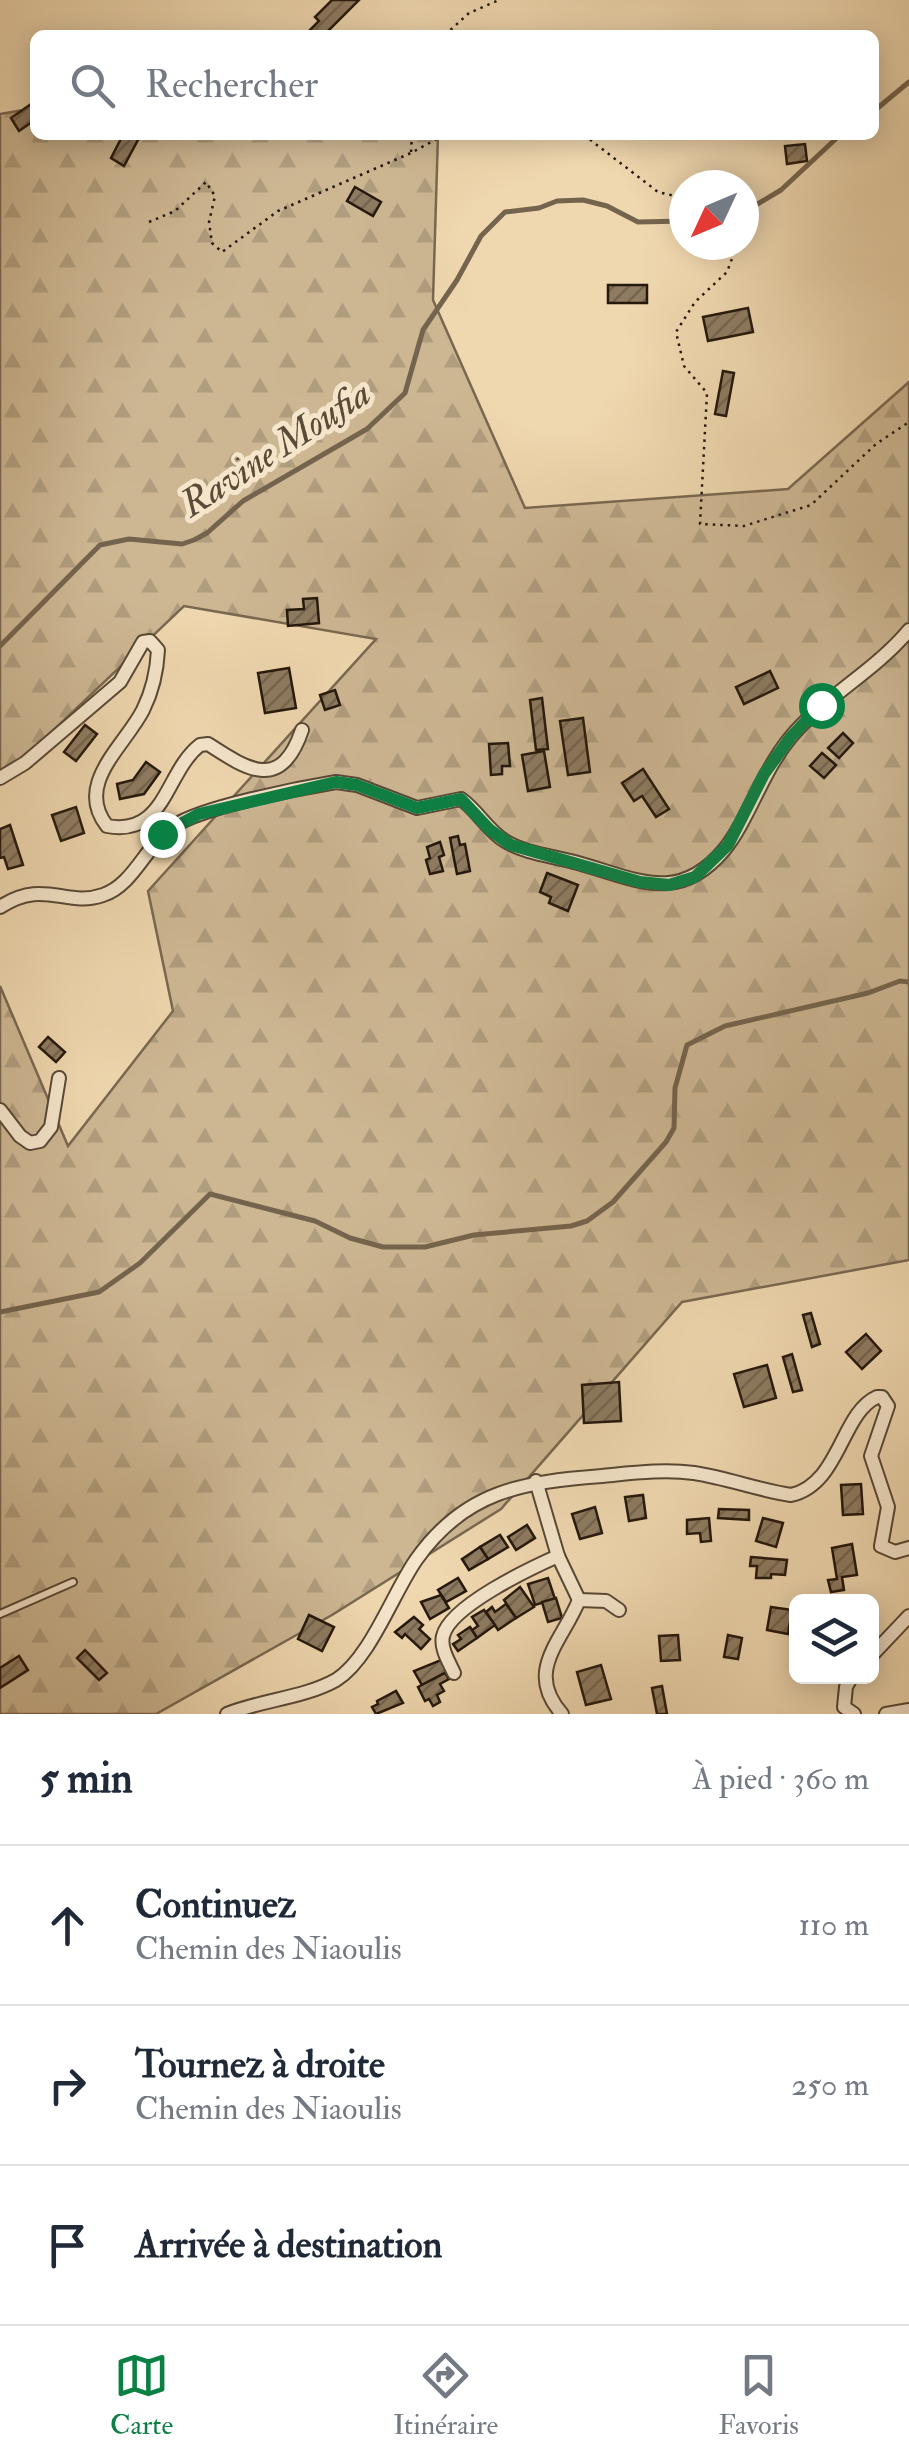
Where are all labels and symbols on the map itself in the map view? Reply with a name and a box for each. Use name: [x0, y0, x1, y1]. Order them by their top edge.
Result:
north arrow: [669, 170, 759, 260]
water label: Ravine Moufia: [171, 370, 380, 529]
route start: [799, 683, 845, 729]
route end: [140, 812, 186, 858]

